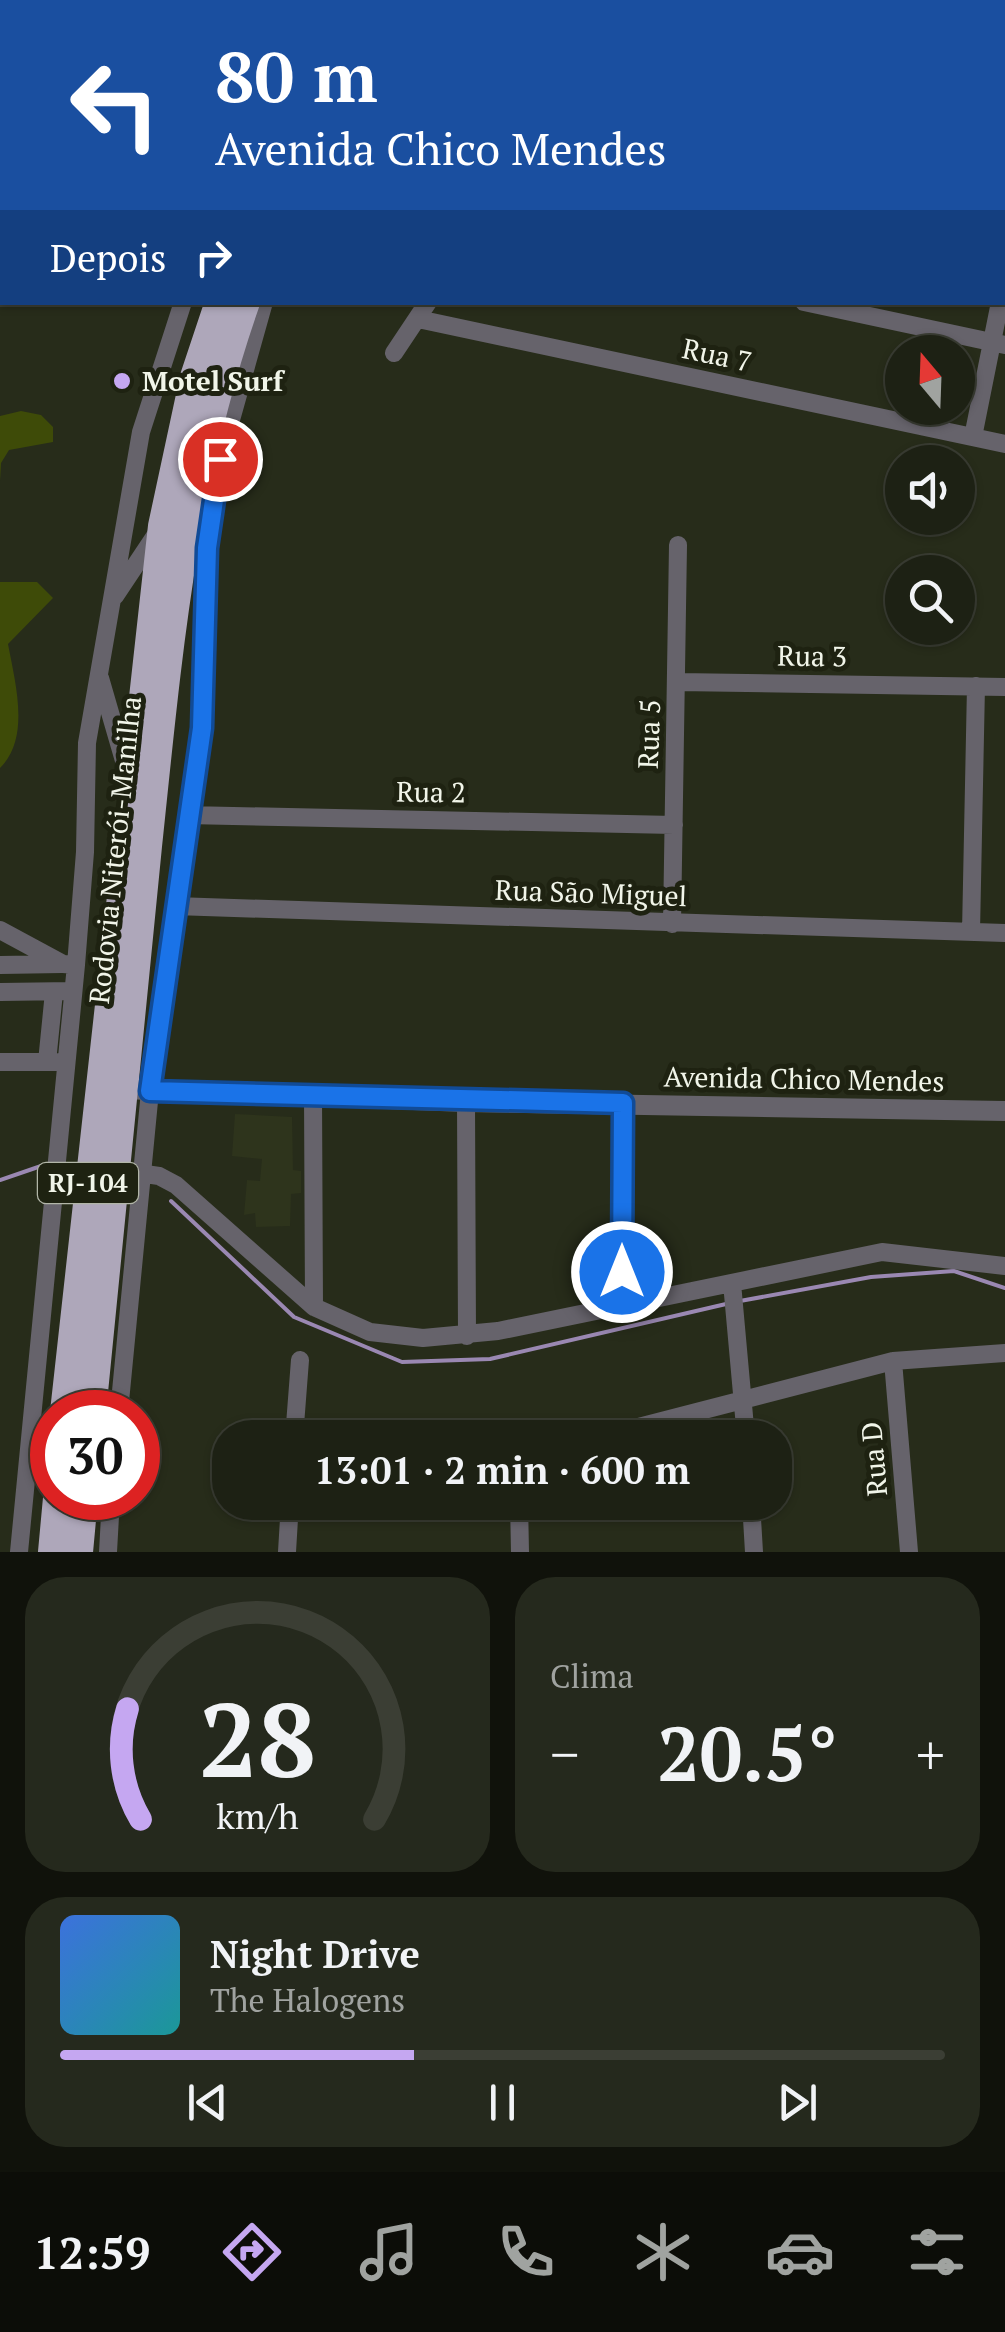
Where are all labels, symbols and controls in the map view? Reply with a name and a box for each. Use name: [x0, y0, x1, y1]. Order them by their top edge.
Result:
text: 80 m: [215, 29, 378, 122]
icon: left: [50, 40, 180, 170]
text: Avenida Chico Mendes: [215, 118, 666, 178]
icon: right: [186, 230, 241, 285]
text: Depois: [50, 233, 166, 283]
street label: Rua 7: [679, 329, 755, 380]
north arrow: [885, 335, 975, 425]
map controls: [885, 335, 975, 645]
place label: Motel Surf: [142, 362, 286, 399]
marker: Motel Surf: [111, 370, 133, 392]
pin: [178, 417, 263, 502]
icon: arrive: [193, 432, 248, 487]
button: sound: [885, 445, 975, 535]
button: search: [885, 555, 975, 645]
street label: Rua 3: [777, 636, 847, 675]
street label: Rodovia Niterói-Manilha: [80, 694, 149, 1006]
street label: Rua 5: [629, 698, 668, 769]
street label: Rua 2: [396, 772, 466, 811]
street label: Rua São Miguel: [494, 871, 688, 914]
street label: Avenida Chico Mendes: [663, 1058, 945, 1099]
road number: RJ-104: [38, 1163, 138, 1203]
position arrow: [570, 1220, 674, 1324]
speed limit sign: 30: [30, 1390, 160, 1520]
street label: Rua D: [852, 1420, 895, 1498]
text: 13:01 · 2 min · 600 m: [314, 1445, 690, 1495]
text: Clima: [550, 1655, 634, 1697]
text: 28: [199, 1669, 316, 1807]
text: 20.5°: [657, 1703, 838, 1802]
text: −: [550, 1717, 579, 1790]
text: +: [916, 1717, 945, 1790]
text: km/h: [216, 1792, 299, 1839]
text: Night Drive: [210, 1929, 420, 1979]
text: The Halogens: [210, 1979, 405, 2021]
icon: previous: [180, 2075, 235, 2130]
icon: pause: [475, 2075, 530, 2130]
icon: next: [770, 2075, 825, 2130]
icon: directions: [217, 2217, 287, 2287]
icon: music: [354, 2217, 424, 2287]
icon: phone: [491, 2217, 561, 2287]
icon: climate: [628, 2217, 698, 2287]
icon: car: [765, 2217, 835, 2287]
icon: filters: [902, 2217, 972, 2287]
text: 12:59: [33, 2222, 151, 2282]

